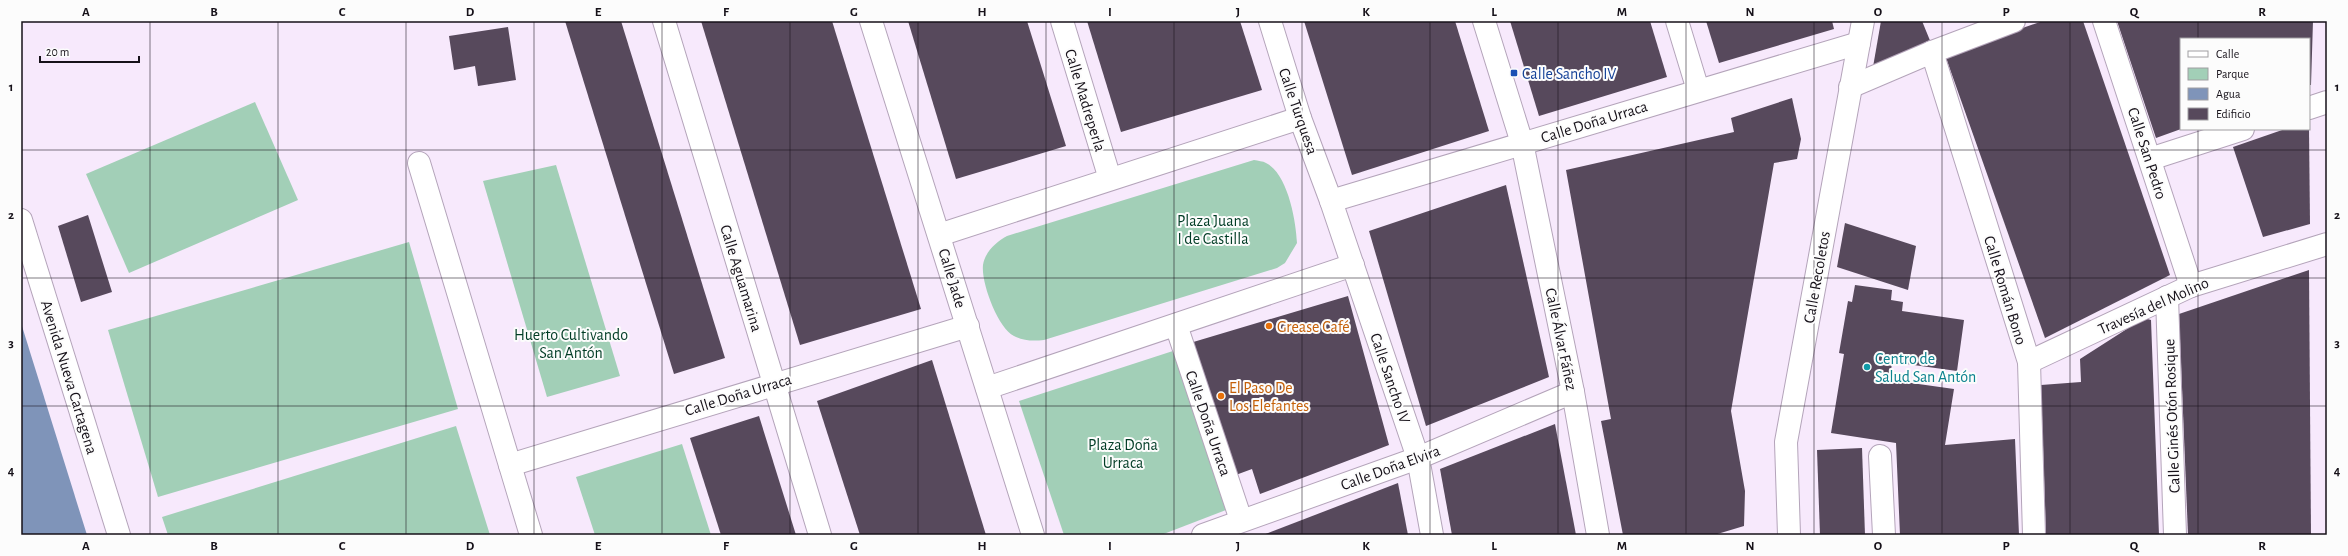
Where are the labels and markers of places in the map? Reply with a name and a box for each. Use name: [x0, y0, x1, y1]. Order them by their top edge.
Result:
place label: Calle Sancho IV: [1522, 66, 1616, 82]
marker: Calle Sancho IV: [1509, 68, 1519, 78]
place label: Grease Café: [1277, 319, 1350, 335]
marker: Grease Café: [1264, 321, 1274, 331]
place label: Centro de Salud San Antón: [1875, 351, 1976, 385]
marker: Centro de Salud San Antón: [1862, 362, 1872, 372]
place label: El Paso De Los Elefantes: [1229, 380, 1309, 414]
marker: El Paso De Los Elefantes: [1216, 391, 1226, 401]

